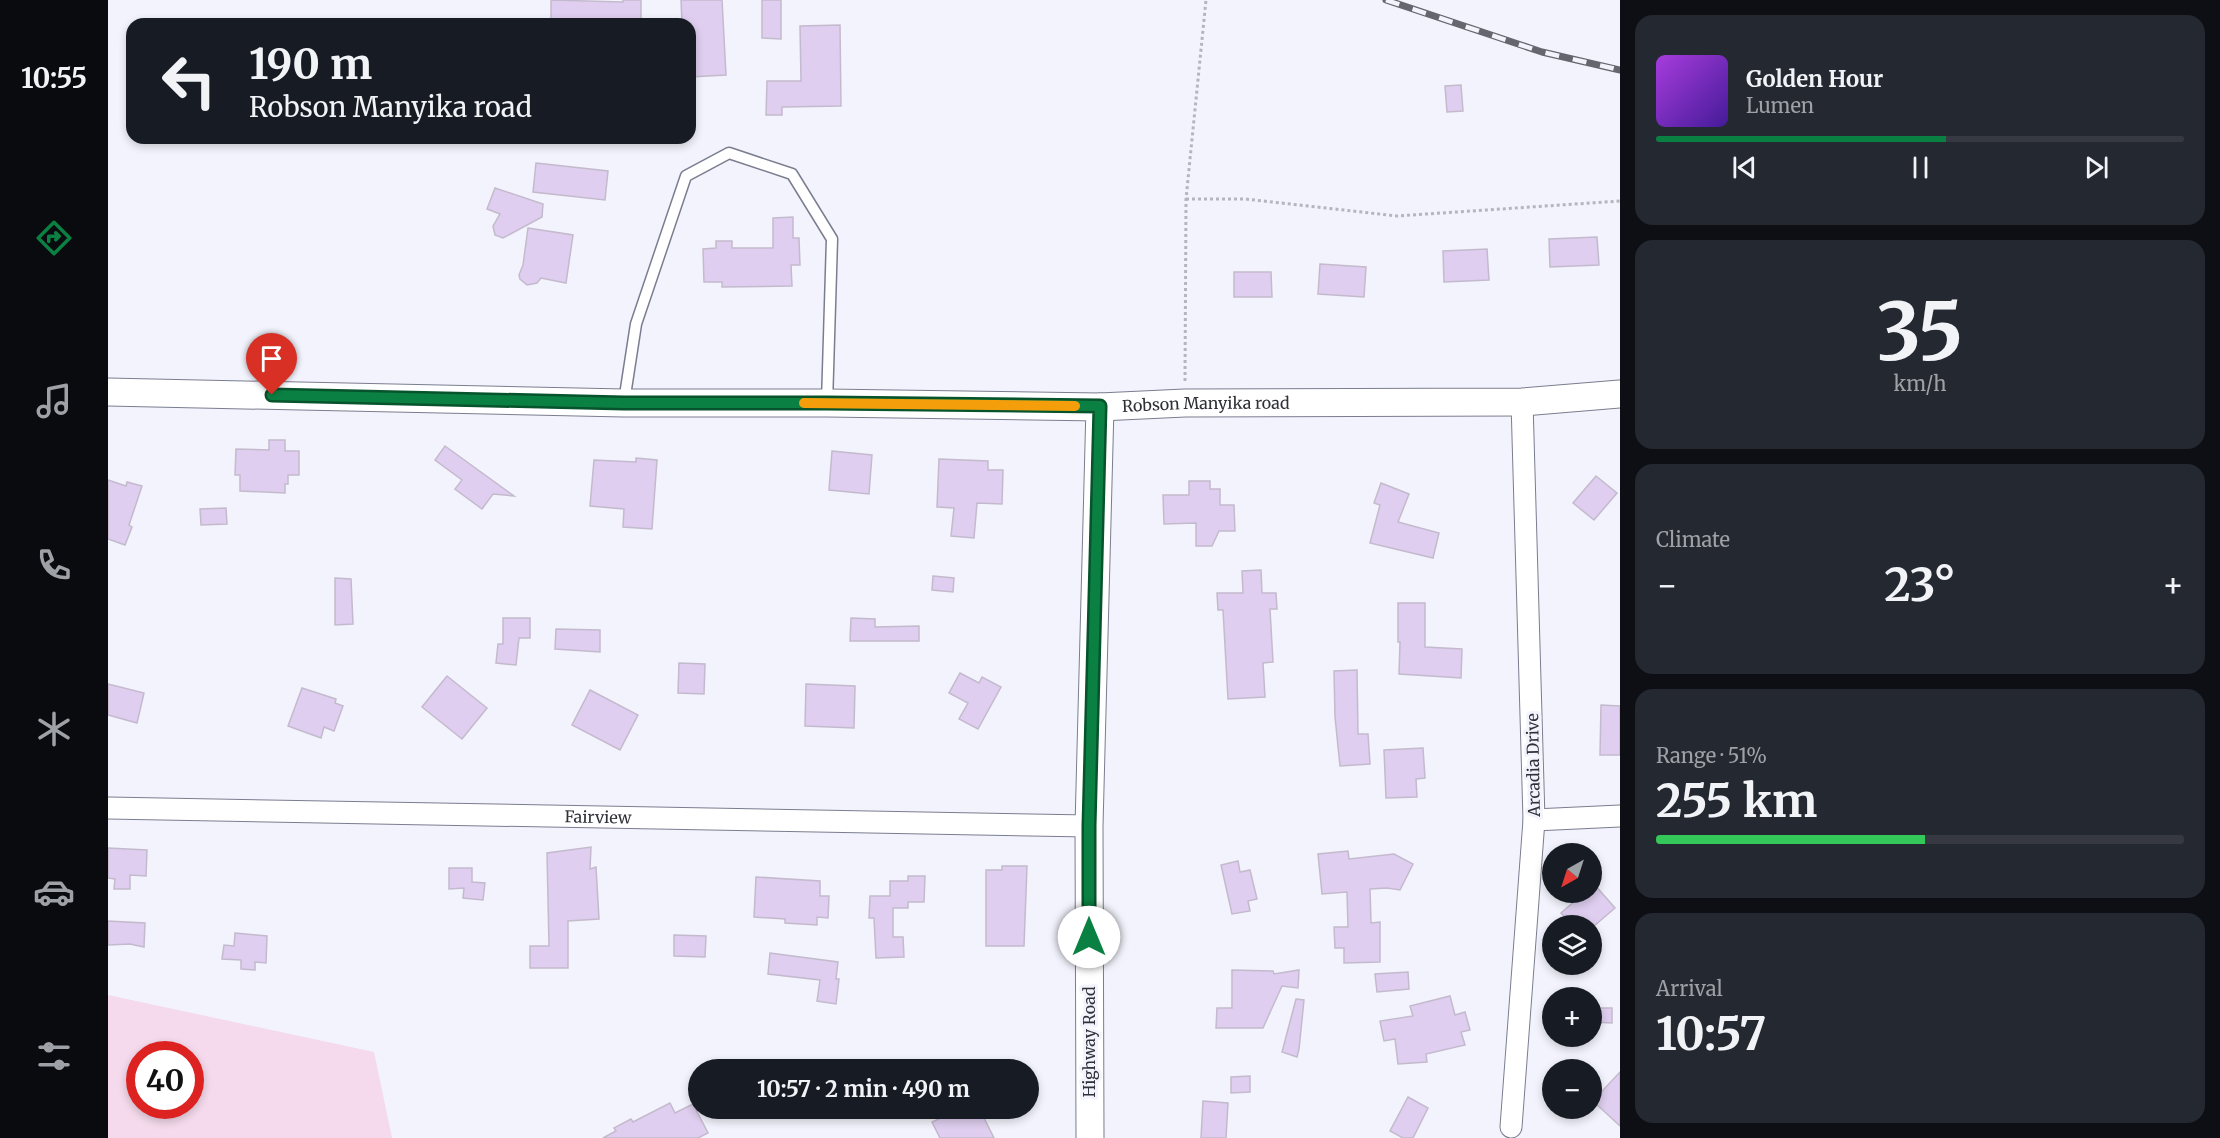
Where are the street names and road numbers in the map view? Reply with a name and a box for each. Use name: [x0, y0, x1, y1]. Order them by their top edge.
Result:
street label: Robson Manyika road: [1121, 393, 1290, 416]
street label: Arcadia Drive: [1522, 713, 1544, 818]
street label: Fairview: [564, 806, 632, 828]
street label: Highway Road: [1079, 986, 1099, 1098]

